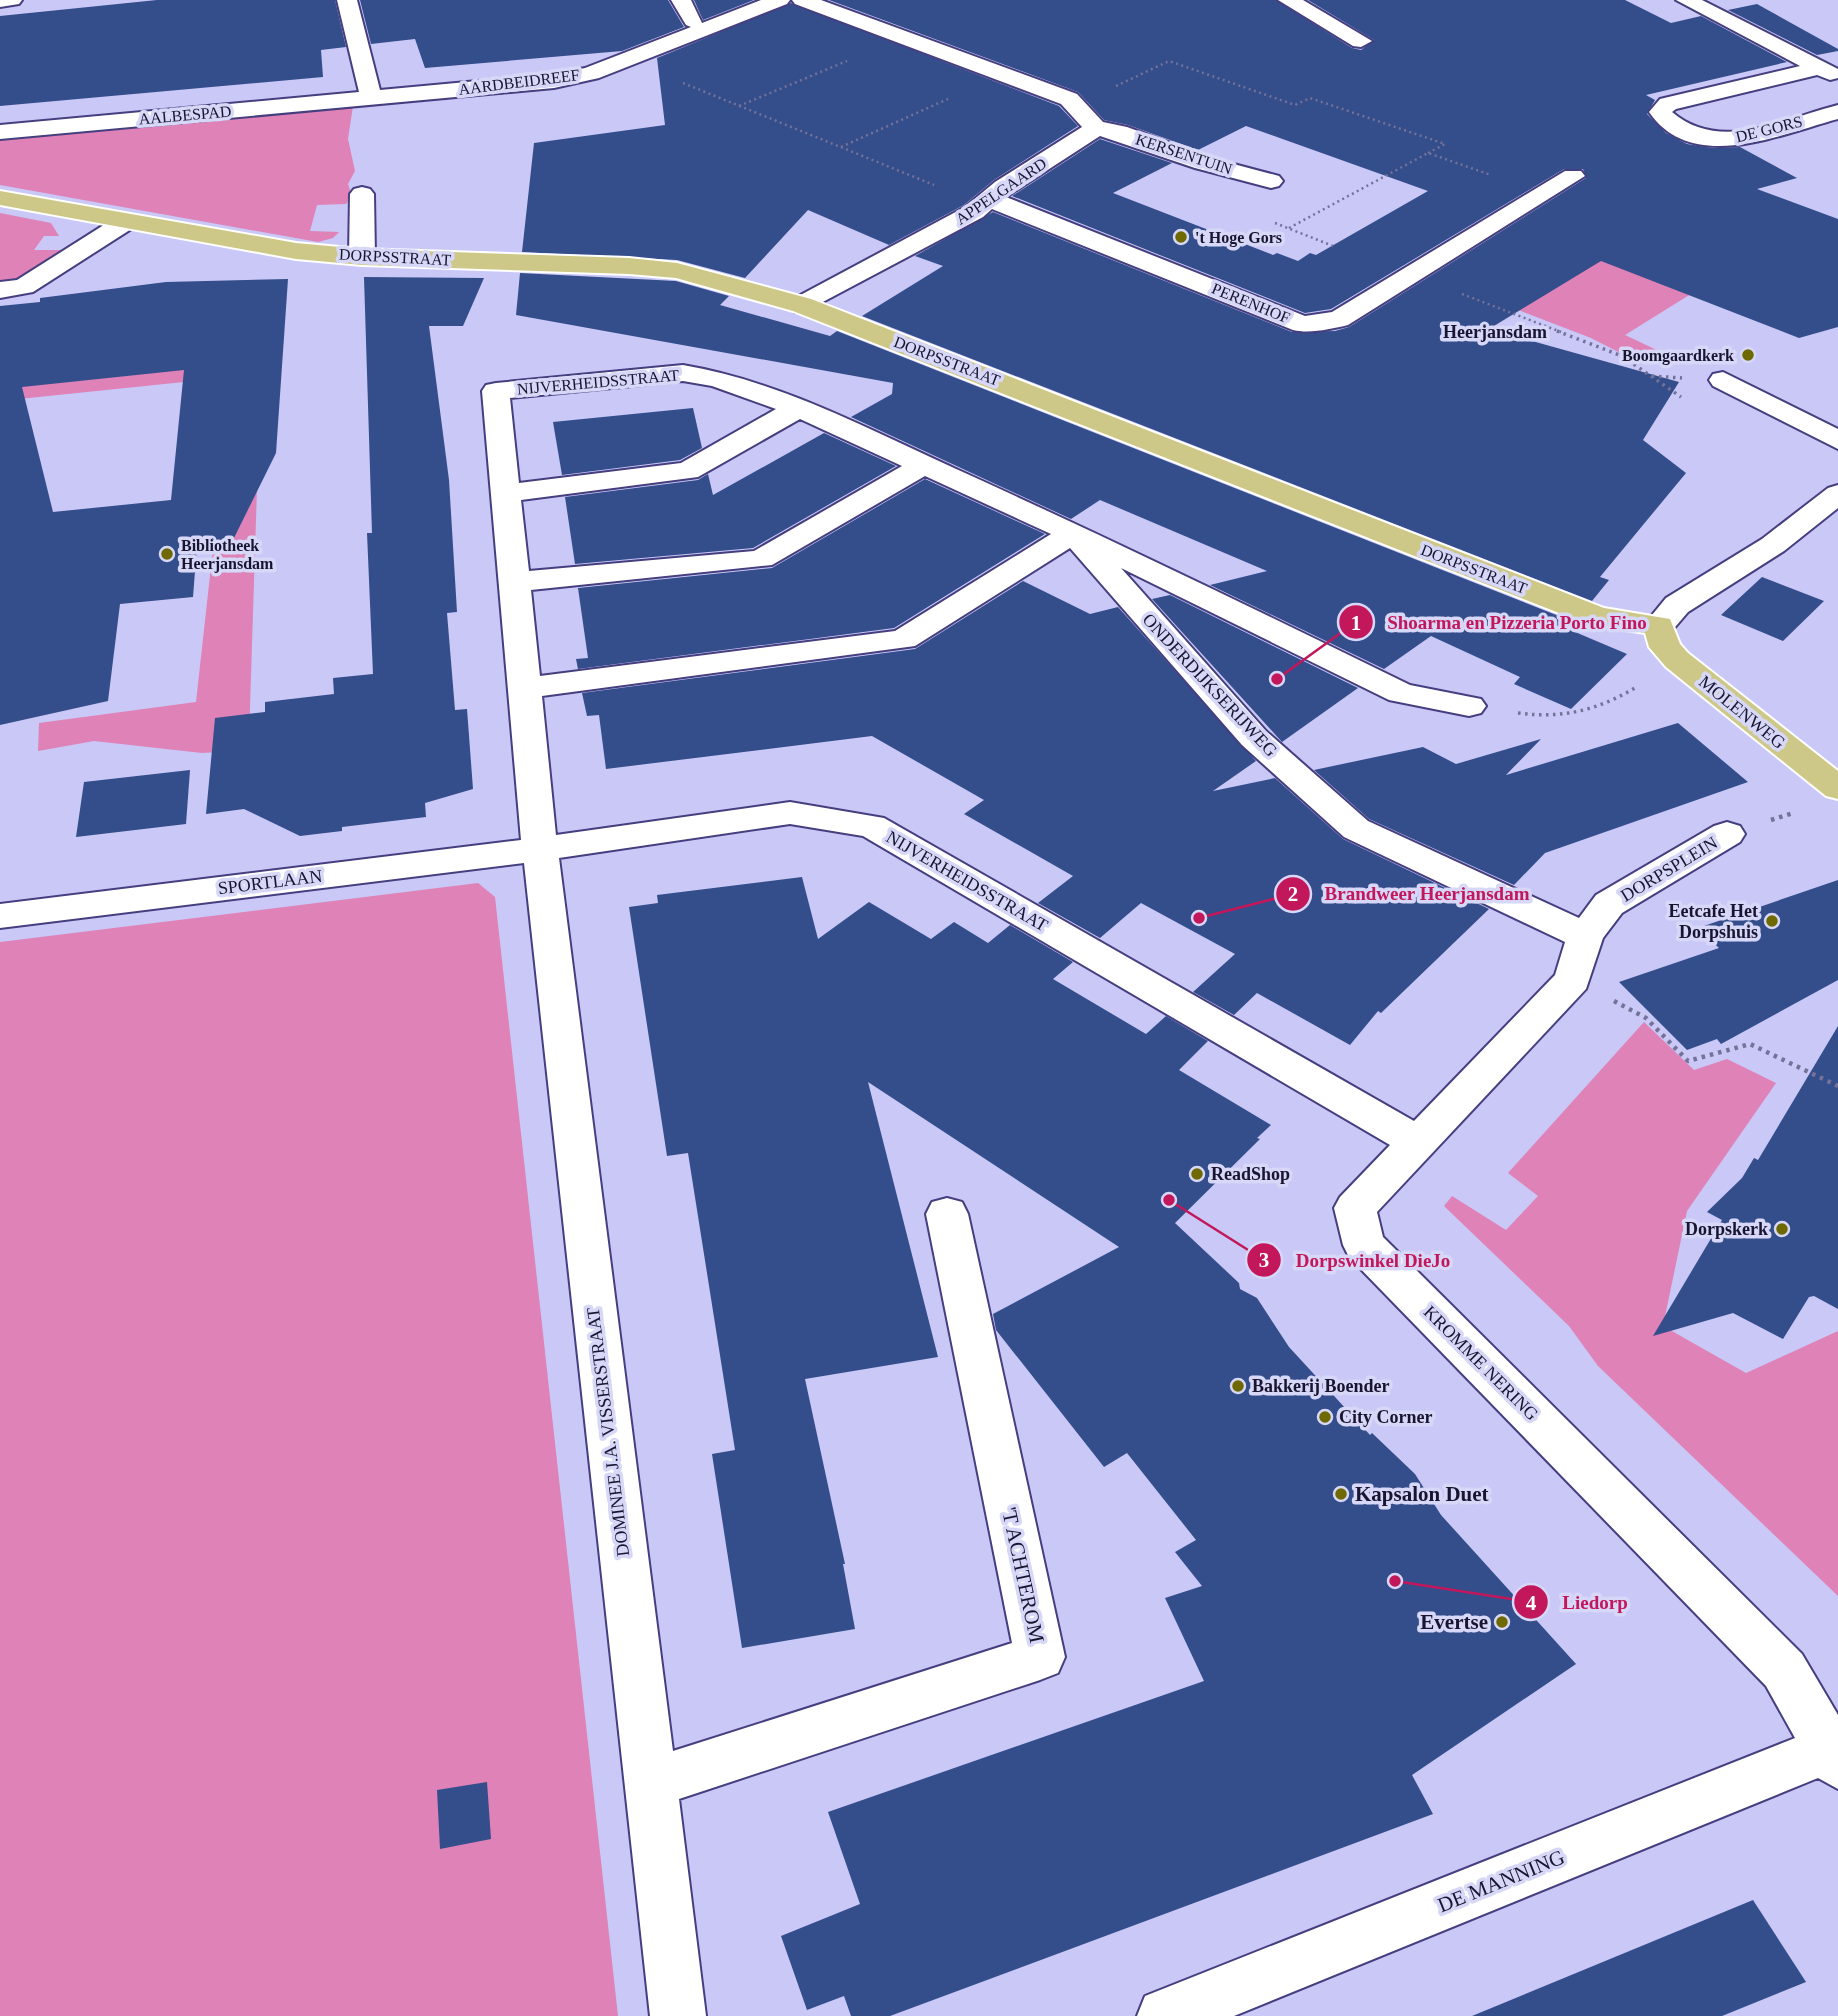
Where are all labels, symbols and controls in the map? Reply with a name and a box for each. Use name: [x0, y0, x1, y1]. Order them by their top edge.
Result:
street label: AARDBEIDREEF: [458, 66, 581, 98]
street label: AALBESPAD: [138, 102, 232, 128]
street label: DE GORS: [1734, 113, 1804, 145]
street label: KERSENTUIN: [1134, 130, 1235, 178]
street label: APPELGAARD: [952, 154, 1050, 228]
marker: 't Hoge Gors: [1173, 229, 1189, 245]
place label: 't Hoge Gors: [1195, 229, 1282, 247]
street label: DORPSSTRAAT: [339, 246, 452, 268]
street label: PERENHOF: [1209, 280, 1293, 326]
district label: Heerjansdam: [1443, 322, 1547, 342]
street label: DORPSSTRAAT: [892, 333, 1003, 389]
place label: Boomgaardkerk: [1622, 347, 1734, 365]
marker: Boomgaardkerk: [1740, 347, 1756, 363]
street label: NIJVERHEIDSSTRAAT: [516, 366, 680, 398]
place label: Bibliotheek Heerjansdam: [181, 537, 274, 573]
street label: DORPSSTRAAT: [1419, 541, 1530, 597]
marker: Bibliotheek Heerjansdam: [159, 546, 175, 562]
callout: Shoarma en Pizzeria Porto Fino: [1339, 602, 1661, 642]
street label: ONDERDIJKSERIJWEG: [1139, 609, 1281, 761]
text: 1: [1351, 611, 1361, 635]
text: Shoarma en Pizzeria Porto Fino: [1387, 612, 1647, 633]
street label: MOLENWEG: [1695, 671, 1789, 753]
street label: NIJVERHEIDSSTRAAT: [883, 827, 1051, 935]
street label: DORPSPLEIN: [1617, 832, 1721, 906]
street label: SPORTLAAN: [217, 866, 323, 898]
callout: Brandweer Heerjansdam: [1275, 874, 1543, 914]
text: 2: [1288, 882, 1298, 906]
text: Brandweer Heerjansdam: [1325, 883, 1530, 904]
place label: Eetcafe Het Dorpshuis: [1669, 901, 1758, 942]
marker: Eetcafe Het Dorpshuis: [1764, 913, 1780, 929]
place label: ReadShop: [1211, 1164, 1290, 1184]
marker: ReadShop: [1189, 1166, 1205, 1182]
place label: Dorpskerk: [1685, 1219, 1768, 1239]
marker: Dorpskerk: [1774, 1221, 1790, 1237]
callout: Dorpswinkel DieJo: [1247, 1240, 1465, 1280]
text: 3: [1259, 1248, 1269, 1272]
text: Dorpswinkel DieJo: [1296, 1250, 1450, 1271]
street label: KROMME NERING: [1420, 1302, 1542, 1424]
street label: DOMINEE J.A. VISSERSTRAAT: [583, 1306, 633, 1558]
place label: Bakkerij Boender: [1252, 1376, 1390, 1396]
marker: Bakkerij Boender: [1230, 1378, 1246, 1394]
place label: City Corner: [1339, 1407, 1432, 1427]
marker: City Corner: [1317, 1409, 1333, 1425]
place label: Kapsalon Duet: [1355, 1482, 1489, 1506]
marker: Kapsalon Duet: [1333, 1486, 1349, 1502]
street label: 'T ACHTEROM: [997, 1505, 1049, 1645]
callout: Liedorp: [1513, 1582, 1642, 1622]
text: 4: [1526, 1591, 1537, 1615]
text: Liedorp: [1562, 1592, 1628, 1613]
place label: Evertse: [1420, 1610, 1488, 1634]
marker: Evertse: [1494, 1614, 1510, 1630]
street label: DE MANNING: [1434, 1845, 1568, 1917]

